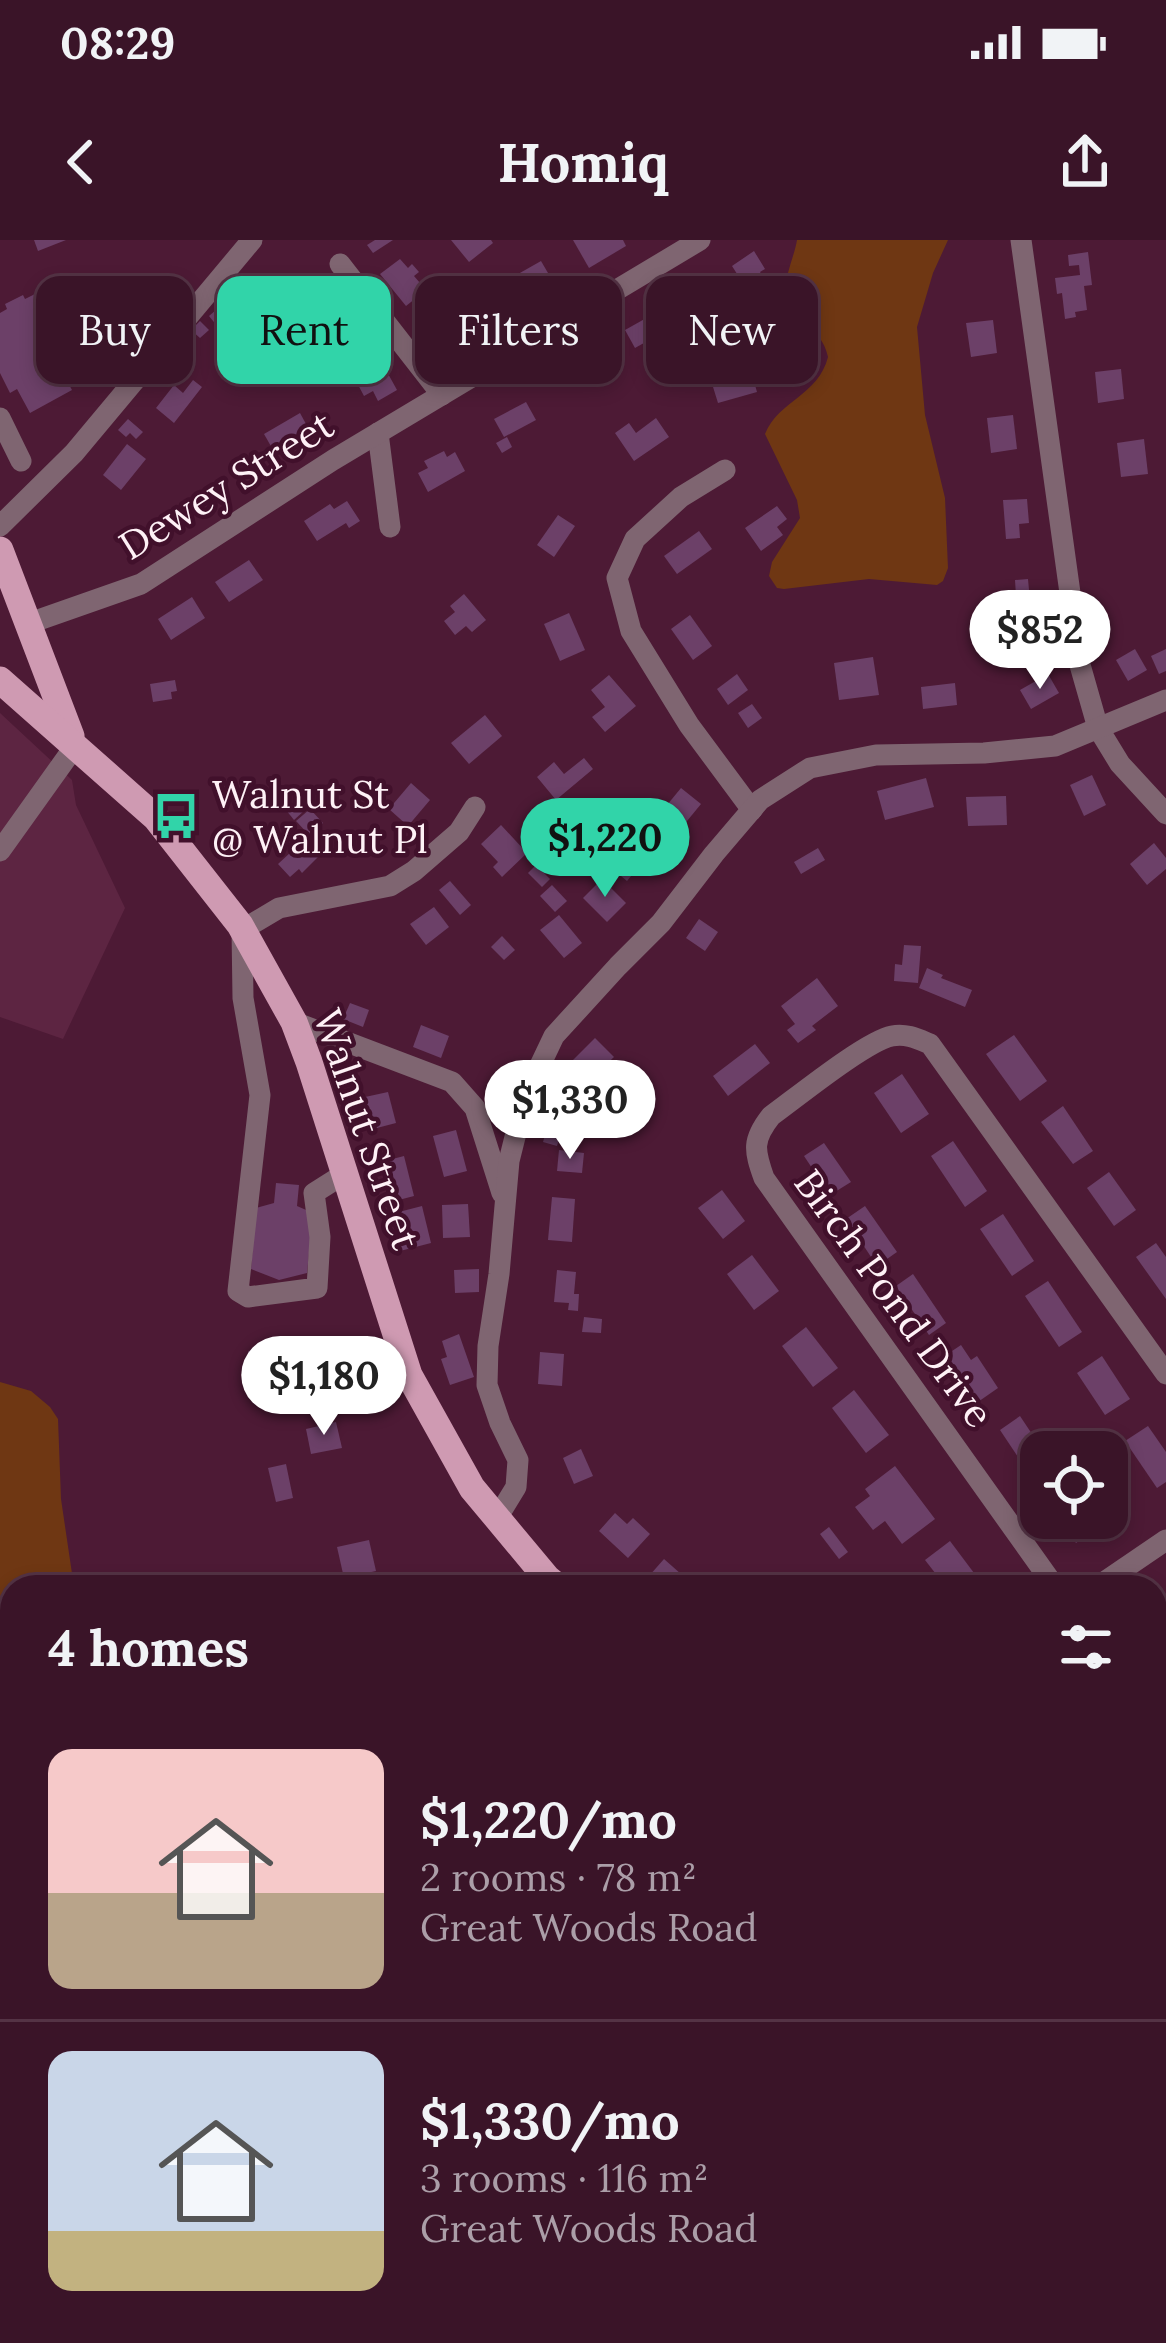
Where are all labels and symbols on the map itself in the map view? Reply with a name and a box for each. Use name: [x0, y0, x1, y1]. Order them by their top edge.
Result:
street label: Dewey Street: [110, 399, 342, 571]
pin: $852: [969, 590, 1111, 692]
place label: Walnut St @ Walnut Pl: [212, 769, 428, 864]
bus stop icon: Walnut St @ Walnut Pl: [151, 791, 201, 841]
pin: $1,220: [507, 798, 703, 900]
street label: Walnut Street: [303, 1002, 431, 1256]
pin: $1,330: [472, 1060, 668, 1162]
street label: Birch Pond Drive: [784, 1159, 1004, 1437]
pin: $1,180: [226, 1336, 422, 1438]

